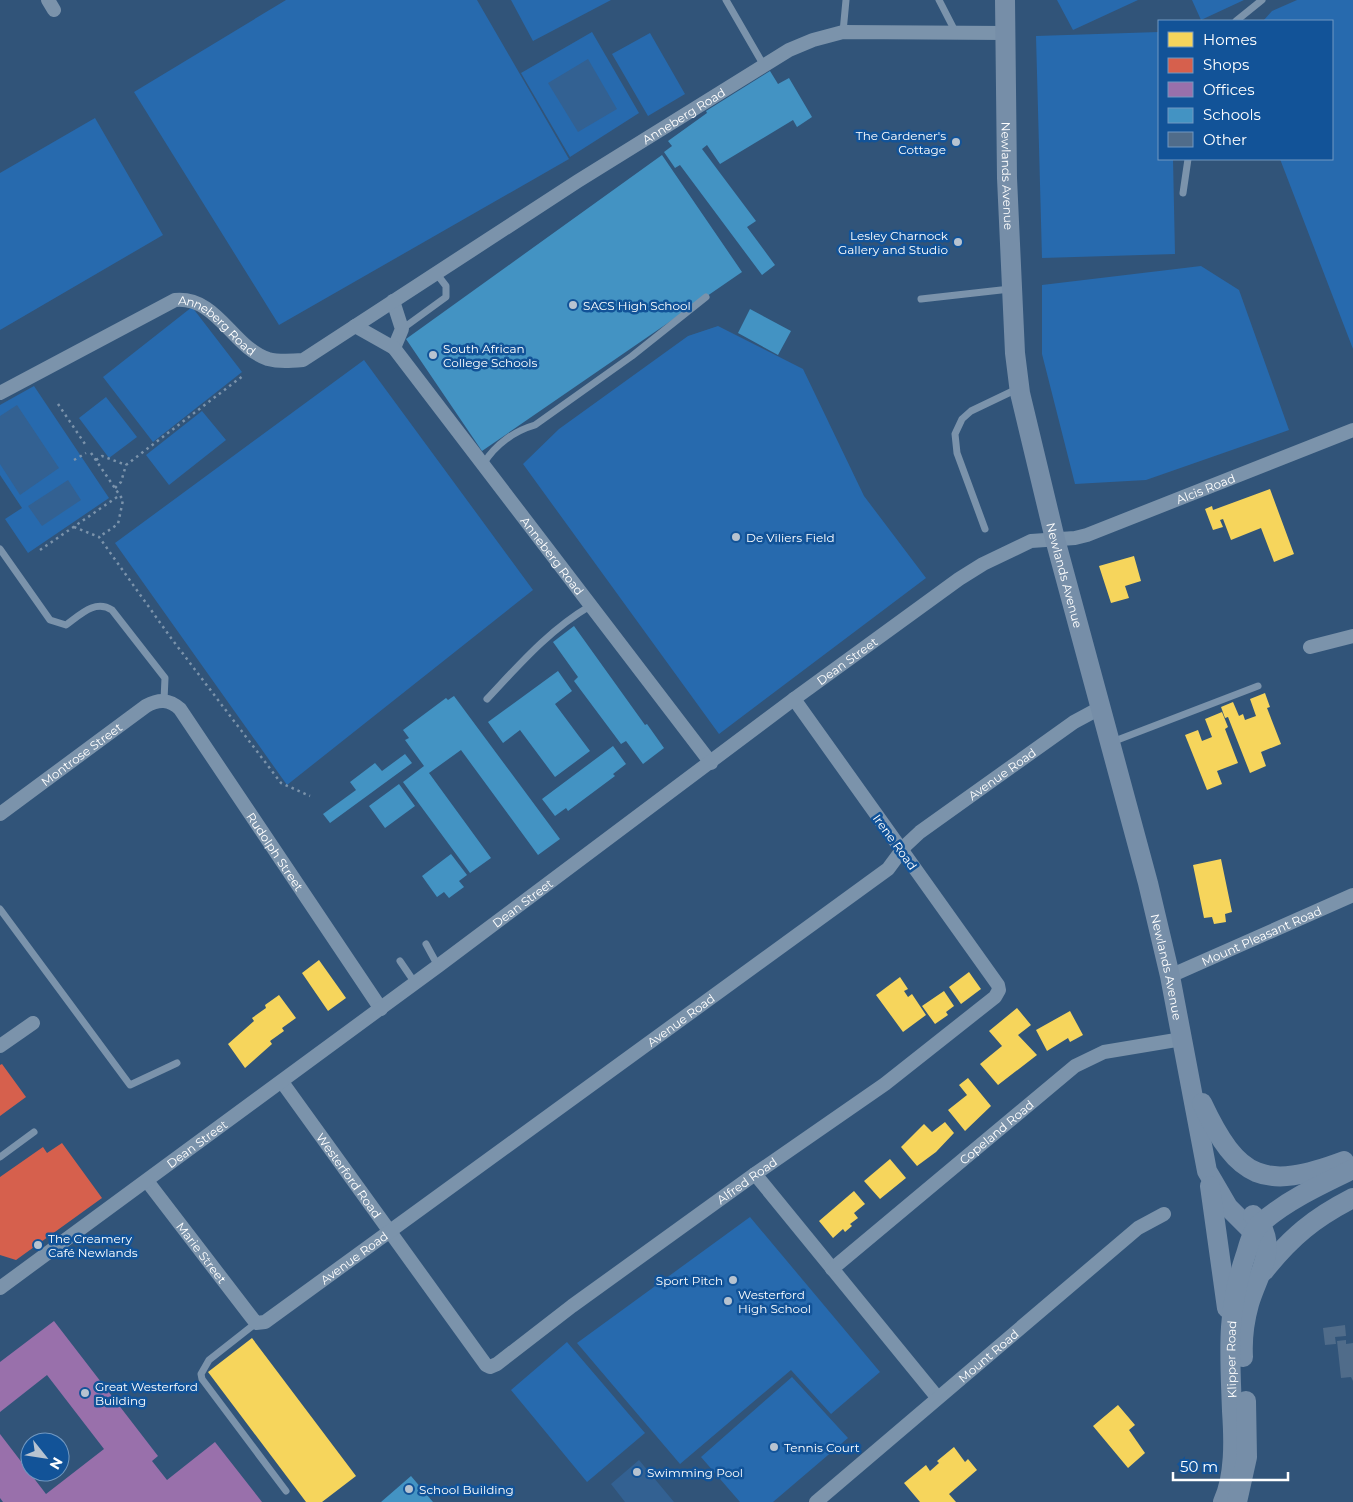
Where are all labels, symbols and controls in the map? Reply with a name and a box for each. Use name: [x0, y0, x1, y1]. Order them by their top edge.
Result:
legend: [1158, 20, 1333, 160]
text: Homes: [1203, 30, 1257, 49]
text: Shops: [1203, 55, 1249, 74]
text: Offices: [1203, 80, 1255, 99]
street label: Anneberg Road: [639, 84, 728, 147]
text: Schools: [1203, 105, 1261, 124]
street label: Newlands Avenue: [999, 122, 1017, 230]
place label: The Gardener's Cottage: [856, 128, 946, 157]
text: Other: [1203, 130, 1247, 149]
marker: The Gardener's Cottage: [950, 136, 962, 148]
place label: Lesley Charnock Gallery and Studio: [838, 228, 949, 257]
marker: Lesley Charnock Gallery and Studio: [952, 236, 964, 248]
street label: Anneberg Road: [178, 292, 259, 358]
place label: SACS High School: [583, 298, 691, 313]
marker: SACS High School: [567, 299, 579, 311]
place label: South African College Schools: [443, 341, 538, 370]
marker: South African College Schools: [427, 349, 439, 361]
street label: Alcis Road: [1174, 470, 1237, 507]
street label: Anneberg Road: [518, 513, 587, 598]
street label: Newlands Avenue: [1044, 521, 1086, 629]
place label: De Viliers Field: [746, 530, 835, 545]
marker: De Viliers Field: [730, 531, 742, 543]
street label: Dean Street: [813, 633, 880, 688]
street label: Montrose Street: [38, 719, 125, 789]
street label: Avenue Road: [965, 744, 1039, 803]
street label: Rudolph Street: [244, 809, 307, 894]
street label: Irene Road: [870, 811, 920, 873]
street label: Dean Street: [489, 875, 556, 930]
street label: Mount Pleasant Road: [1199, 902, 1324, 969]
street label: Newlands Avenue: [1148, 912, 1186, 1021]
street label: Avenue Road: [644, 990, 717, 1049]
street label: Copeland Road: [956, 1096, 1036, 1167]
street label: Dean Street: [163, 1116, 230, 1171]
street label: Westerford Road: [314, 1130, 385, 1221]
street label: Alfred Road: [714, 1154, 780, 1207]
street label: Marie Street: [174, 1219, 230, 1286]
street label: Avenue Road: [317, 1228, 391, 1287]
place label: The Creamery Café Newlands: [48, 1231, 138, 1260]
marker: The Creamery Café Newlands: [32, 1239, 44, 1251]
place label: Sport Pitch: [656, 1273, 723, 1288]
marker: Sport Pitch: [727, 1274, 739, 1286]
place label: Westerford High School: [738, 1287, 811, 1316]
marker: Westerford High School: [722, 1295, 734, 1307]
street label: Klipper Road: [1223, 1320, 1239, 1398]
street label: Mount Road: [955, 1326, 1021, 1385]
place label: Great Westerford Building: [95, 1379, 198, 1408]
marker: Great Westerford Building: [79, 1387, 91, 1399]
north arrow: [20, 1432, 70, 1482]
place label: Tennis Court: [784, 1440, 860, 1455]
marker: Tennis Court: [768, 1441, 780, 1453]
scale bar: [1173, 1450, 1288, 1482]
text: N: [46, 1454, 67, 1473]
text: 50 m: [1180, 1457, 1218, 1476]
place label: Swimming Pool: [647, 1465, 743, 1480]
marker: Swimming Pool: [631, 1466, 643, 1478]
place label: School Building: [419, 1482, 514, 1497]
marker: School Building: [403, 1483, 415, 1495]

